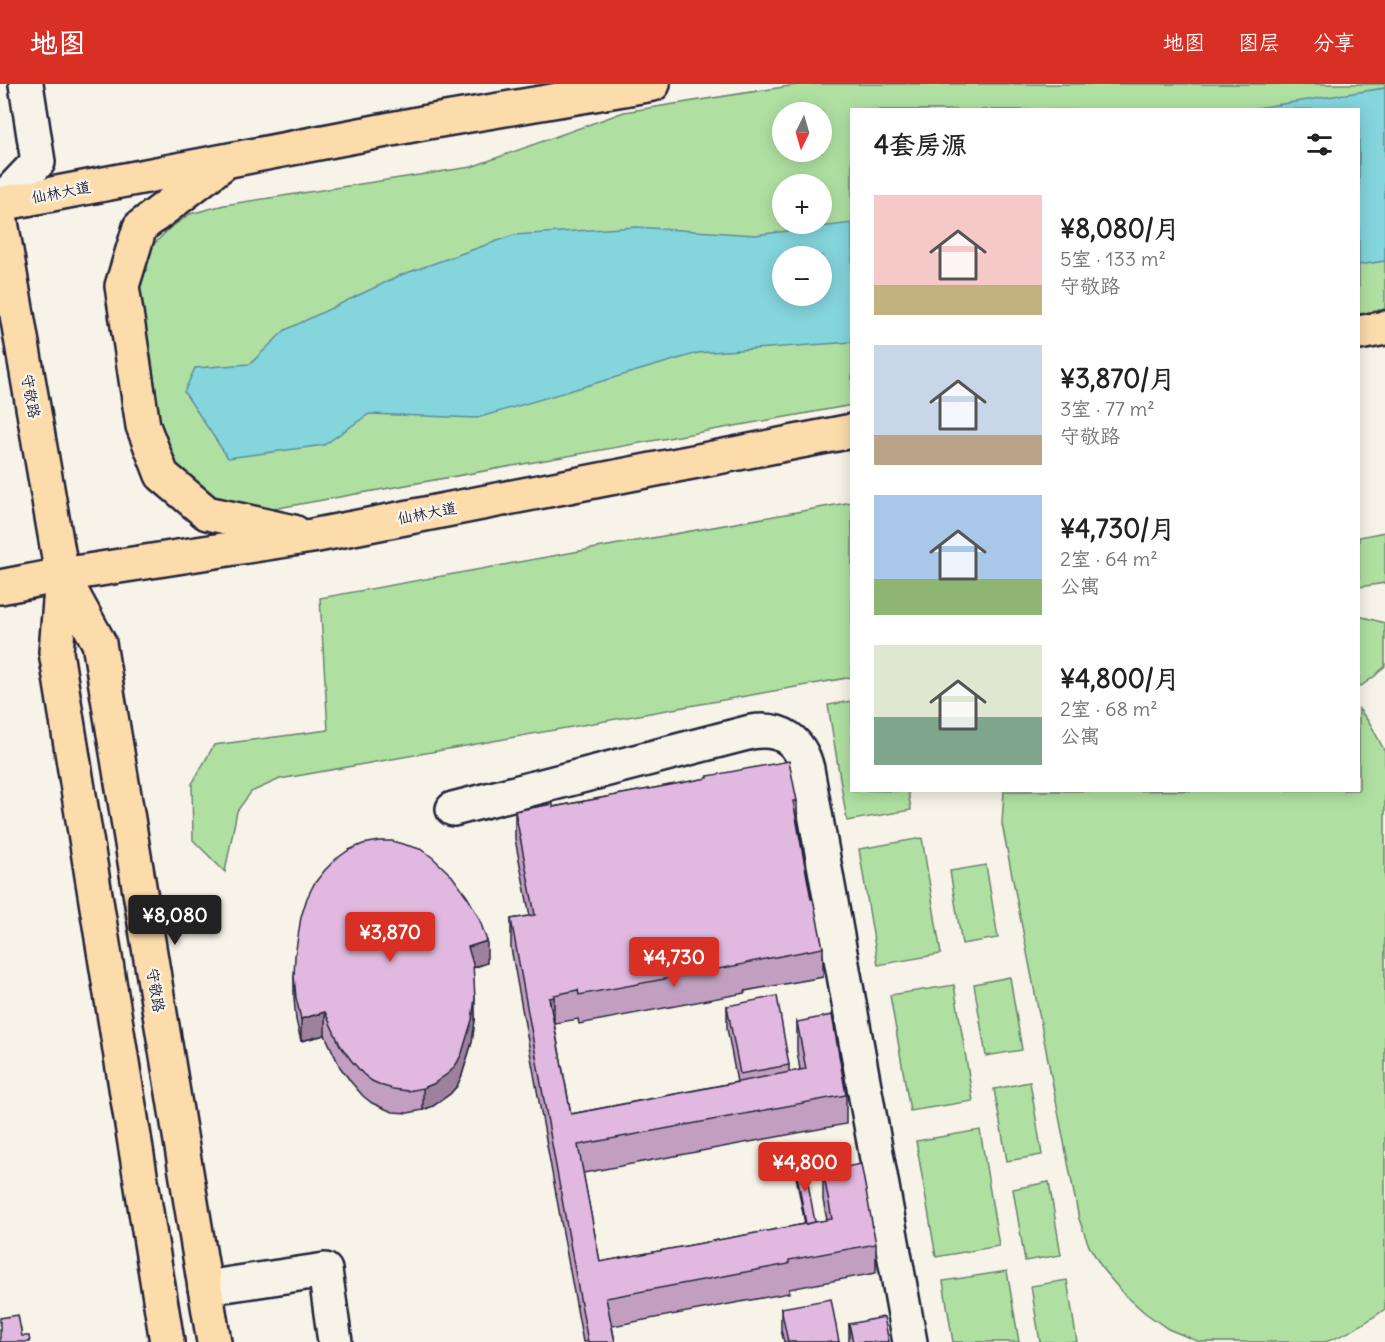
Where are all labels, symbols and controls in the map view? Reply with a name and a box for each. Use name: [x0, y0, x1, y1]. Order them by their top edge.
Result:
text: 地图: [30, 25, 86, 61]
text: 地图: [1163, 29, 1205, 56]
text: 图层: [1238, 29, 1280, 56]
text: 分享: [1313, 29, 1355, 56]
north arrow: [772, 102, 832, 162]
map controls: [772, 102, 832, 306]
text: 4套房源: [874, 128, 967, 161]
icon: filters: [1303, 128, 1336, 161]
button: +: [772, 174, 832, 234]
street label: 仙林大道: [30, 177, 92, 207]
text: ¥8,080/月: [1060, 212, 1180, 245]
icon: home: [922, 219, 994, 291]
button: −: [772, 246, 832, 306]
text: 5室 · 133 m²: [1060, 246, 1166, 271]
text: 守敬路: [1060, 273, 1120, 298]
text: ¥3,870/月: [1060, 362, 1175, 395]
icon: home: [922, 369, 994, 441]
street label: 守敬路: [18, 372, 44, 420]
text: 3室 · 77 m²: [1060, 396, 1155, 421]
text: 守敬路: [1060, 423, 1120, 448]
street label: 仙林大道: [396, 498, 458, 528]
text: ¥4,730/月: [1060, 512, 1175, 545]
icon: home: [922, 519, 994, 591]
text: 2室 · 64 m²: [1060, 546, 1158, 571]
text: 公寓: [1060, 573, 1100, 598]
text: ¥4,800/月: [1060, 662, 1180, 695]
icon: home: [922, 669, 994, 741]
text: 2室 · 68 m²: [1060, 696, 1158, 721]
text: 公寓: [1060, 723, 1100, 748]
pin: ¥8,080: [126, 895, 224, 946]
text: ¥8,080: [142, 902, 208, 927]
pin: ¥3,870: [341, 912, 439, 963]
text: ¥3,870: [359, 919, 421, 944]
pin: ¥4,730: [625, 937, 723, 988]
text: ¥4,730: [643, 944, 705, 969]
street label: 守敬路: [143, 966, 169, 1014]
pin: ¥4,800: [756, 1142, 854, 1193]
text: ¥4,800: [772, 1149, 838, 1174]

